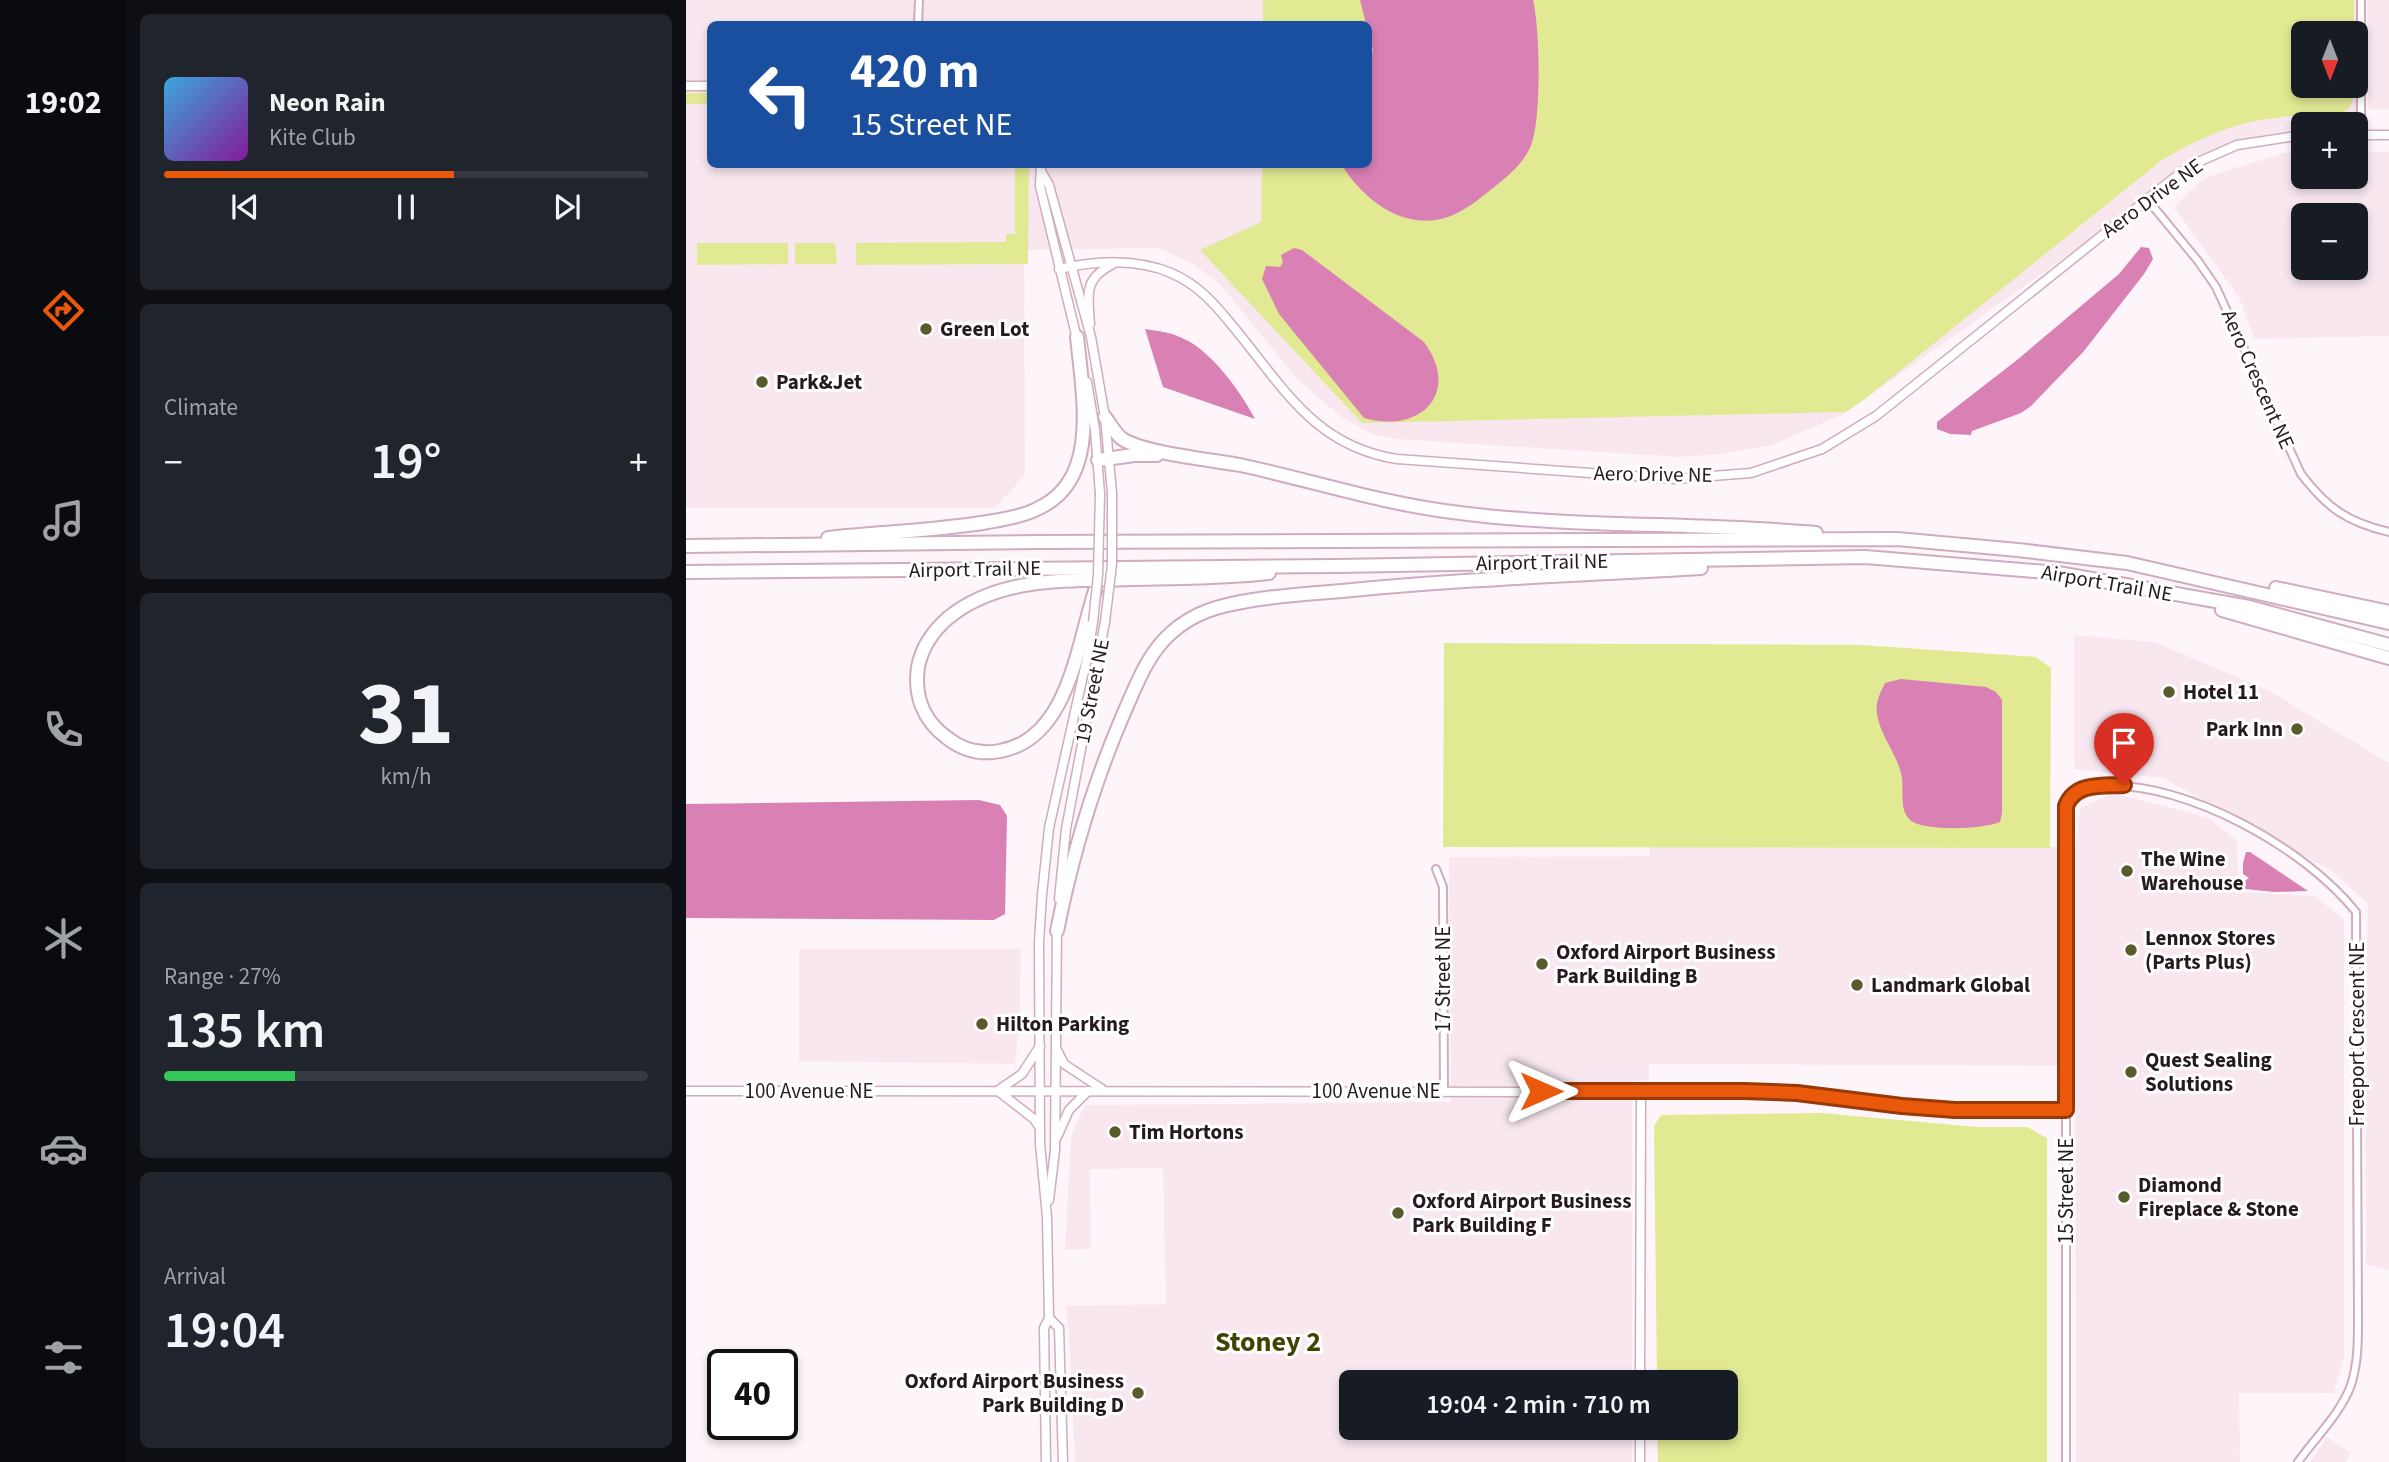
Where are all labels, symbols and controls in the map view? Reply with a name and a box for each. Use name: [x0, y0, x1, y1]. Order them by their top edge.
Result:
north arrow: [2291, 21, 2368, 98]
map controls: [2291, 21, 2368, 280]
text: 420 m: [850, 37, 979, 107]
icon: left: [735, 49, 826, 140]
text: 19:02: [24, 80, 102, 126]
text: Neon Rain: [269, 84, 386, 121]
text: 15 Street NE: [850, 102, 1012, 148]
button: +: [2291, 112, 2368, 189]
text: Kite Club: [269, 121, 356, 154]
street label: Aero Drive NE: [2095, 151, 2209, 245]
icon: previous: [226, 188, 264, 226]
icon: pause: [387, 188, 425, 226]
icon: next: [548, 188, 586, 226]
button: −: [2291, 203, 2368, 280]
icon: directions: [39, 286, 88, 335]
street label: Aero Crescent NE: [2214, 304, 2302, 454]
place label: Green Lot: [940, 314, 1029, 344]
marker: Green Lot: [918, 321, 934, 337]
place label: Park&Jet: [776, 367, 862, 397]
marker: Park&Jet: [754, 374, 770, 390]
text: Climate: [164, 391, 238, 424]
text: 19°: [370, 425, 442, 499]
text: −: [164, 436, 183, 490]
text: +: [629, 436, 648, 490]
street label: Aero Drive NE: [1593, 458, 1713, 490]
icon: music: [39, 496, 88, 545]
street label: Airport Trail NE: [1475, 546, 1609, 578]
street label: Airport Trail NE: [908, 553, 1042, 585]
street label: Airport Trail NE: [2039, 557, 2175, 609]
street label: 19 Street NE: [1067, 636, 1117, 746]
text: 31: [358, 650, 454, 779]
place label: Hotel 11: [2183, 677, 2259, 707]
marker: Hotel 11: [2161, 684, 2177, 700]
icon: phone: [39, 705, 88, 754]
pin: [2094, 713, 2154, 785]
place label: Park Inn: [2206, 714, 2283, 744]
marker: Park Inn: [2289, 721, 2305, 737]
icon: arrive: [2105, 724, 2143, 762]
text: km/h: [380, 760, 432, 793]
place label: The Wine Warehouse: [2141, 844, 2244, 898]
marker: The Wine Warehouse: [2119, 863, 2135, 879]
icon: climate: [39, 914, 88, 963]
place label: Lennox Stores (Parts Plus): [2145, 923, 2275, 977]
street label: 17 Street NE: [1428, 926, 1458, 1032]
place label: Oxford Airport Business Park Building B: [1556, 937, 1775, 991]
marker: Lennox Stores (Parts Plus): [2123, 942, 2139, 958]
street label: Freeport Crescent NE: [2342, 942, 2372, 1126]
marker: Oxford Airport Business Park Building B: [1534, 956, 1550, 972]
text: Range · 27%: [164, 960, 281, 993]
place label: Landmark Global: [1871, 970, 2030, 1000]
marker: Landmark Global: [1849, 977, 1865, 993]
text: 135 km: [164, 994, 325, 1068]
place label: Hilton Parking: [996, 1009, 1129, 1039]
marker: Hilton Parking: [974, 1016, 990, 1032]
place label: Quest Sealing Solutions: [2145, 1045, 2272, 1099]
position arrow: [1504, 1054, 1578, 1128]
marker: Quest Sealing Solutions: [2123, 1064, 2139, 1080]
street label: 100 Avenue NE: [744, 1076, 874, 1106]
street label: 100 Avenue NE: [1311, 1076, 1441, 1106]
place label: Tim Hortons: [1129, 1117, 1243, 1147]
icon: car: [39, 1124, 88, 1173]
marker: Tim Hortons: [1107, 1124, 1123, 1140]
street label: 15 Street NE: [2051, 1138, 2081, 1244]
place label: Diamond Fireplace & Stone: [2138, 1170, 2299, 1224]
place label: Oxford Airport Business Park Building F: [1412, 1186, 1631, 1240]
marker: Diamond Fireplace & Stone: [2116, 1189, 2132, 1205]
marker: Oxford Airport Business Park Building F: [1390, 1205, 1406, 1221]
text: Arrival: [164, 1260, 226, 1293]
text: 19:04: [164, 1294, 285, 1368]
district label: Stoney 2: [1215, 1322, 1321, 1362]
icon: filters: [39, 1333, 88, 1382]
speed limit sign: 40: [707, 1349, 798, 1440]
place label: Oxford Airport Business Park Building D: [905, 1366, 1124, 1420]
marker: Oxford Airport Business Park Building D: [1130, 1385, 1146, 1401]
text: 19:04 · 2 min · 710 m: [1426, 1386, 1651, 1423]

